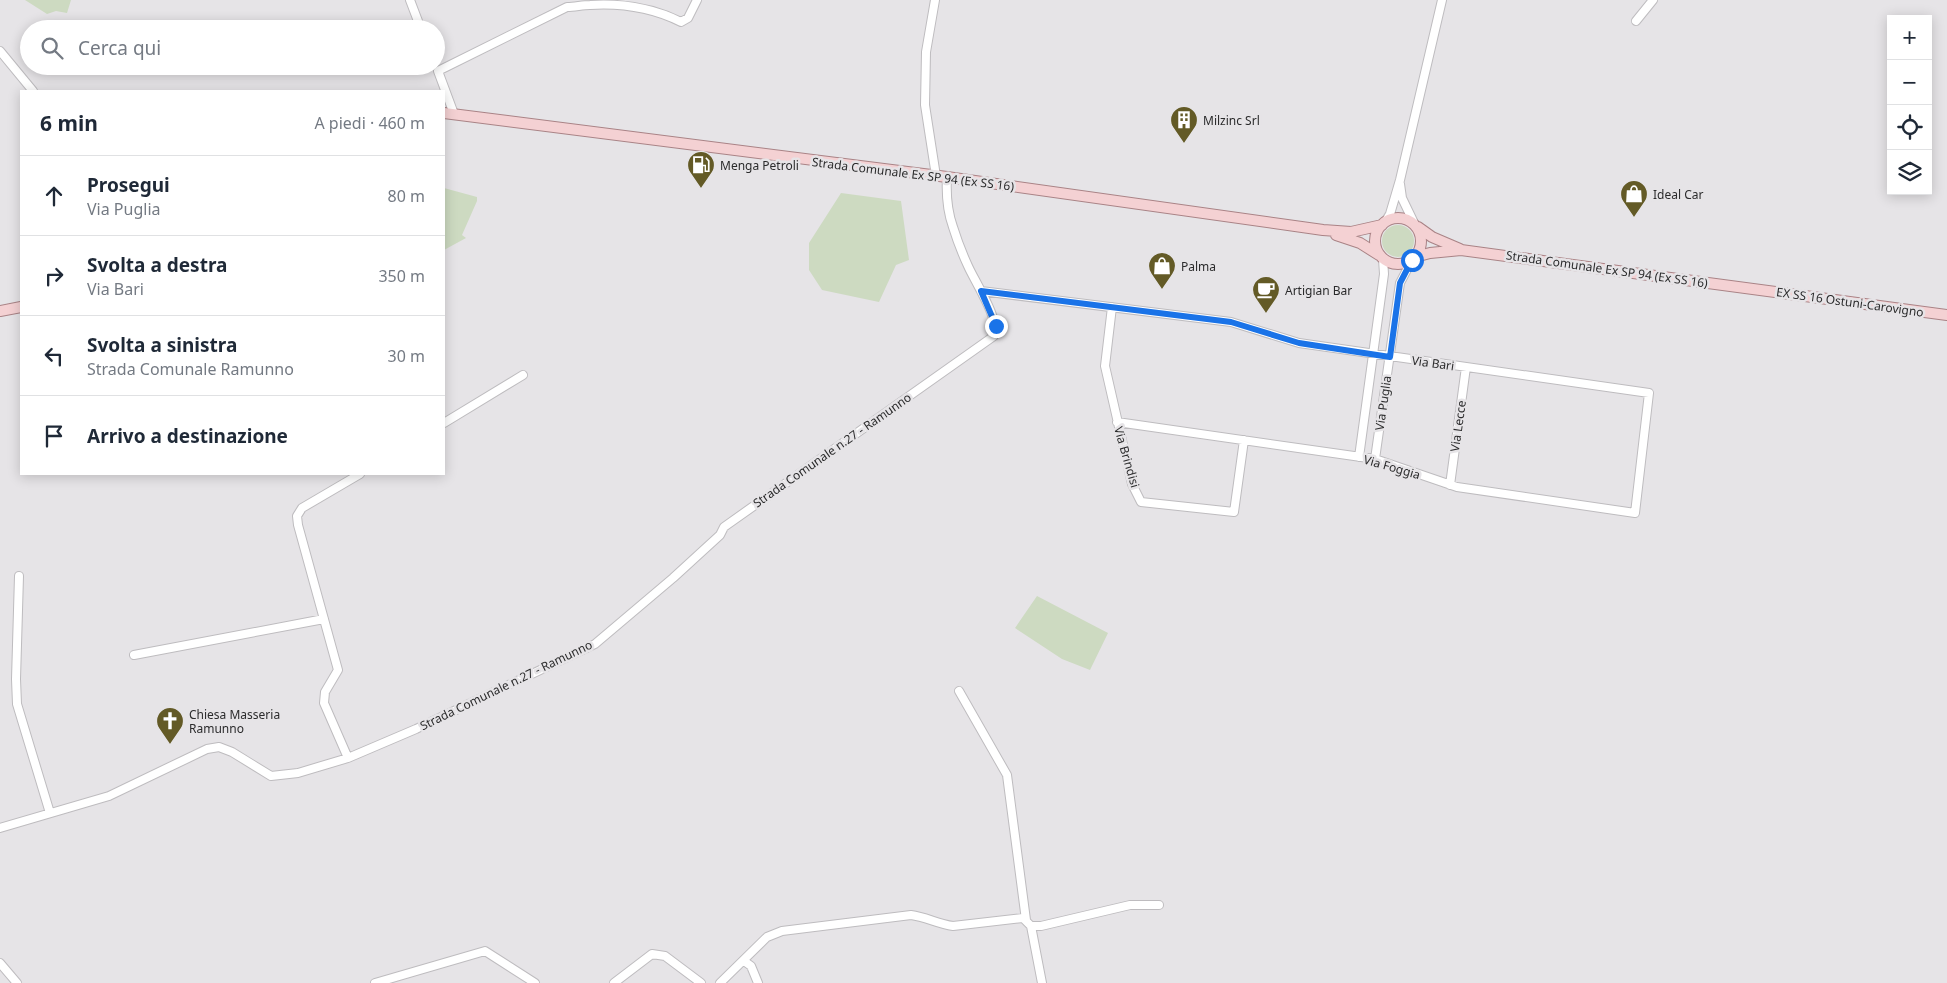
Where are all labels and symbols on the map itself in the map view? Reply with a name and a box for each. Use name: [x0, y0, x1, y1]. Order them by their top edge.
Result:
building icon: Milzinc Srl: [1169, 105, 1199, 144]
place label: Milzinc Srl: [1203, 112, 1260, 129]
fuel station icon: Menga Petroli: [686, 150, 716, 189]
street label: Strada Comunale Ex SP 94 (Ex SS 16): [811, 153, 1015, 195]
place label: Menga Petroli: [720, 157, 799, 174]
shop icon: Ideal Car: [1619, 179, 1649, 218]
place label: Ideal Car: [1653, 186, 1703, 203]
street label: Strada Comunale Ex SP 94 (Ex SS 16): [1505, 246, 1709, 292]
route start: [1401, 249, 1424, 272]
shop icon: Palma: [1147, 251, 1177, 290]
place label: Palma: [1181, 258, 1216, 275]
cafe icon: Artigian Bar: [1251, 275, 1281, 314]
place label: Artigian Bar: [1285, 282, 1352, 299]
street label: EX SS 16 Ostuni-Carovigno: [1775, 283, 1925, 321]
route end: [985, 315, 1008, 338]
street label: Via Bari: [1411, 352, 1455, 374]
street label: Via Puglia: [1371, 375, 1395, 431]
street label: Strada Comunale n.27 - Ramunno: [749, 389, 915, 511]
street label: Via Lecce: [1446, 399, 1470, 453]
street label: Via Brindisi: [1110, 424, 1144, 490]
street label: Via Foggia: [1362, 451, 1422, 483]
street label: Strada Comunale n.27 - Ramunno: [417, 636, 595, 734]
church icon: Chiesa Masseria Ramunno: [155, 706, 185, 745]
place label: Chiesa Masseria Ramunno: [189, 706, 280, 737]

